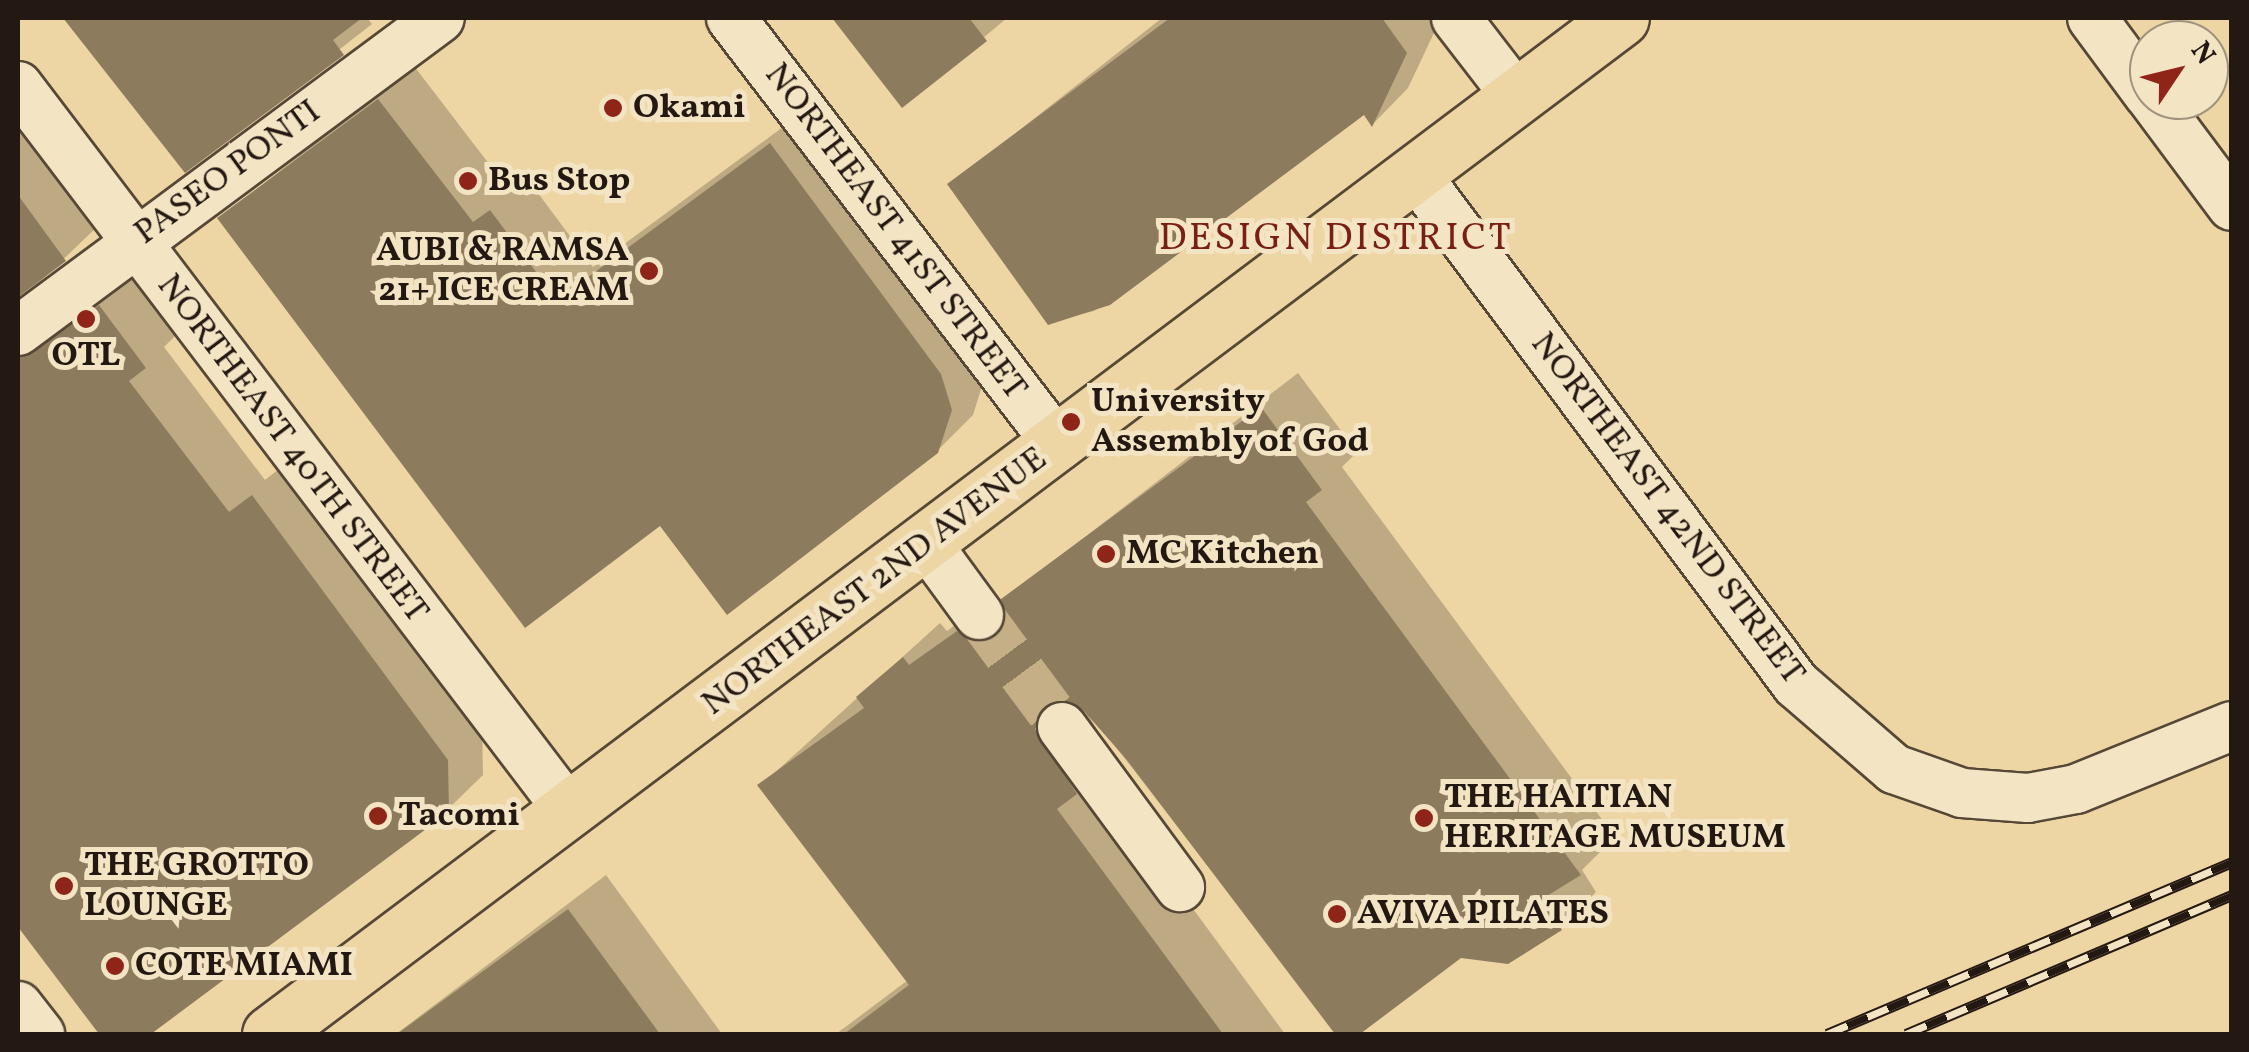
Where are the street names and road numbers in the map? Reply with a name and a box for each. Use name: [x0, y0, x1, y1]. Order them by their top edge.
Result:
street label: NORTHEAST 41ST STREET: [754, 55, 1036, 409]
street label: PASEO PONTI: [127, 91, 329, 255]
street label: NORTHEAST 40TH STREET: [147, 266, 437, 632]
street label: NORTHEAST 42ND STREET: [1520, 324, 1814, 694]
street label: NORTHEAST 2ND AVENUE: [694, 438, 1056, 726]

